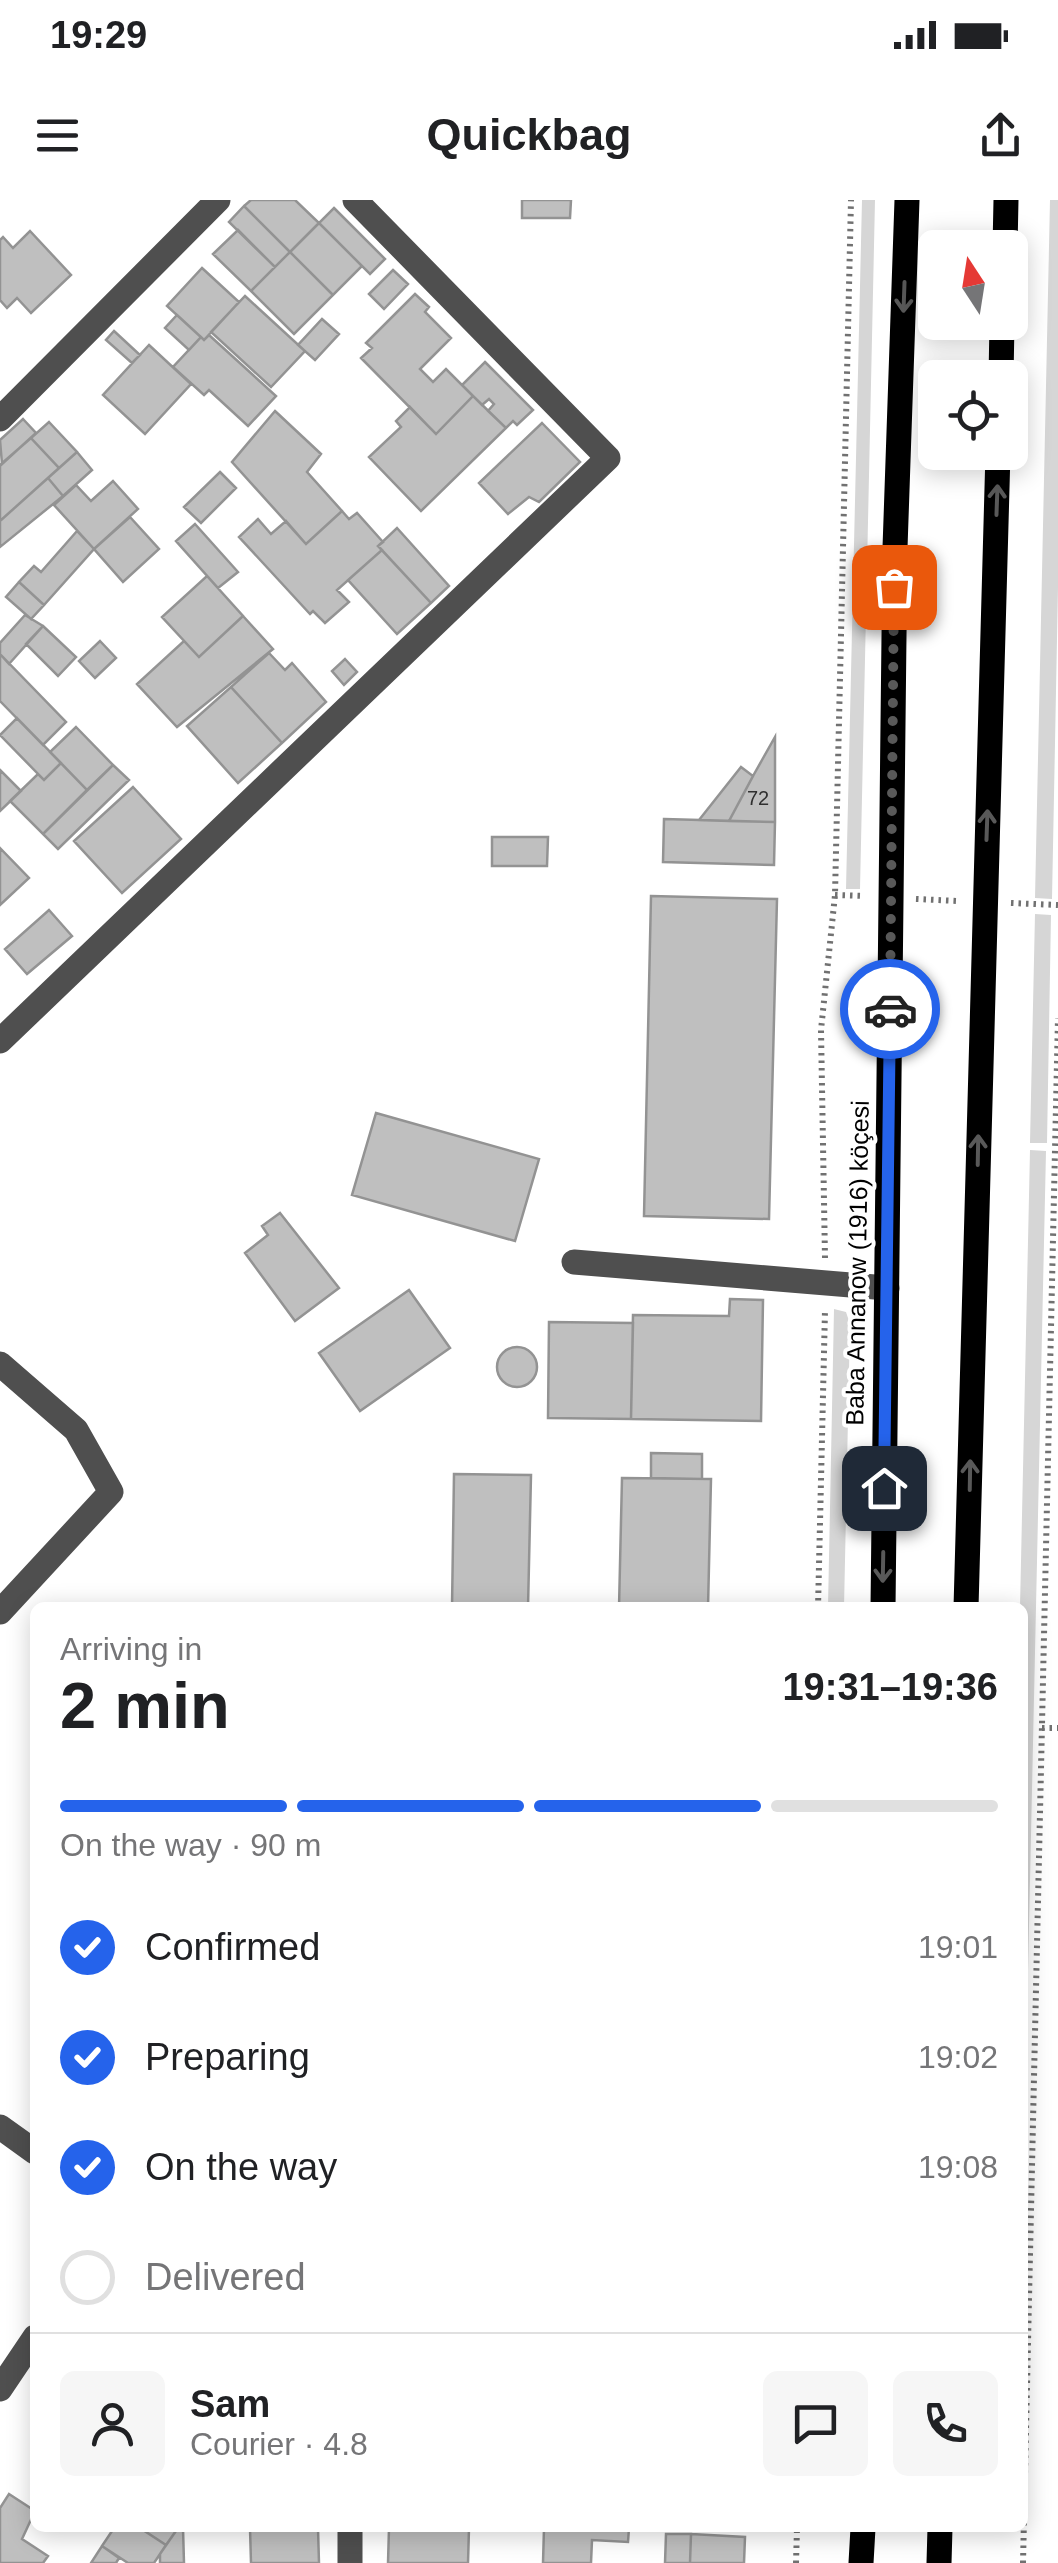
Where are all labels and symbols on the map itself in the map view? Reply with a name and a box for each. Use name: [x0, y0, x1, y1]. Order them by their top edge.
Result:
north arrow: [918, 230, 1028, 340]
one-way arrow: [894, 281, 913, 313]
one-way arrow: [987, 485, 1006, 517]
pin: [852, 545, 937, 630]
house number: 72: [747, 787, 769, 809]
one-way arrow: [977, 810, 996, 842]
courier: [840, 959, 940, 1059]
street label: Baba Annanow (1916) köçesi: [840, 1100, 874, 1426]
one-way arrow: [968, 1135, 988, 1168]
pin: [842, 1446, 927, 1531]
one-way arrow: [960, 1460, 979, 1492]
one-way arrow: [874, 1551, 893, 1583]

